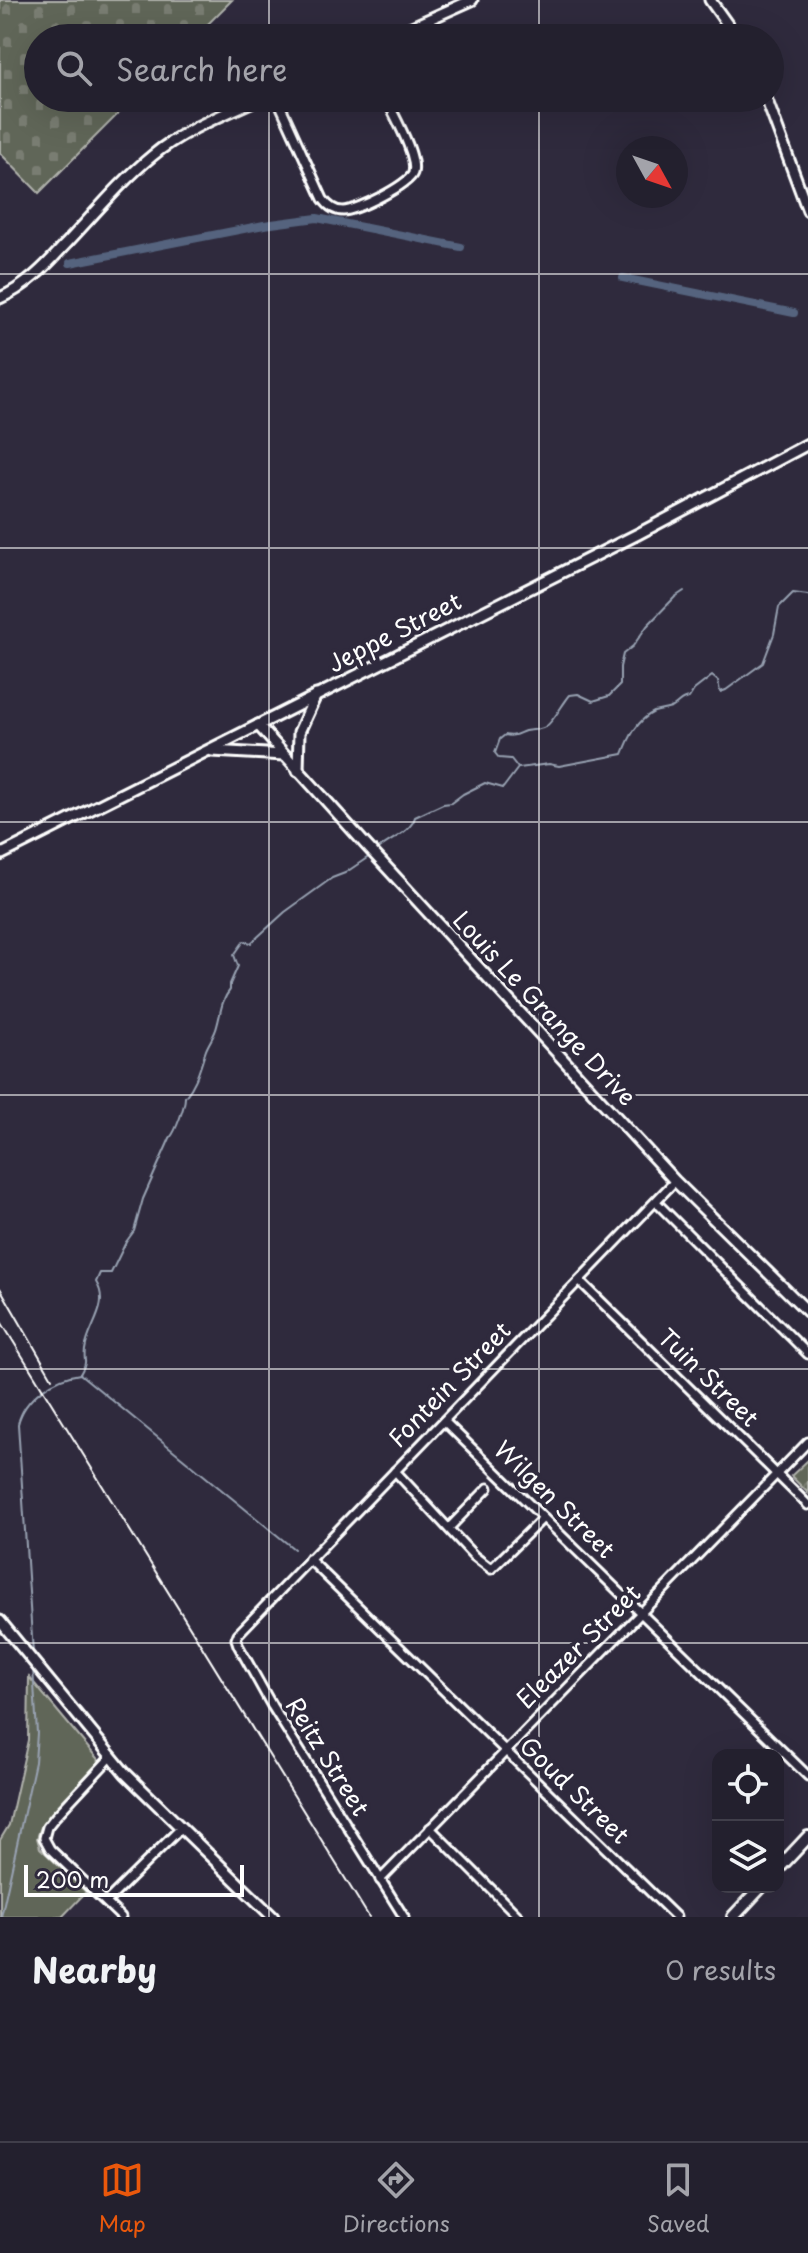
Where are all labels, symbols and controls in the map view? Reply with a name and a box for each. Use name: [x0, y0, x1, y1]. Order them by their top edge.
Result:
search box: [24, 24, 784, 112]
icon: search: [52, 46, 96, 90]
text: Search here: [116, 46, 288, 91]
north arrow: [616, 136, 688, 208]
street label: Jeppe Street: [321, 582, 467, 680]
street label: Louis Le Grange Drive: [445, 902, 646, 1113]
street label: Fontein Street: [379, 1313, 518, 1455]
street label: Tuin Street: [651, 1319, 768, 1434]
street label: Wilgen Street: [487, 1431, 624, 1566]
street label: Eleazer Street: [507, 1575, 648, 1716]
street label: Reitz Street: [278, 1690, 380, 1822]
street label: Goud Street: [512, 1728, 639, 1852]
map controls: [712, 1749, 784, 1893]
button: locate: [712, 1749, 784, 1821]
button: layers: [712, 1821, 784, 1893]
scale bar: [24, 1861, 244, 1897]
text: 200 m: [36, 1862, 109, 1895]
text: Nearby: [32, 1943, 157, 1995]
text: 0 results: [665, 1950, 776, 1989]
tab: Map: [99, 2158, 146, 2239]
tab: Directions: [343, 2158, 450, 2239]
tab: Saved: [647, 2158, 709, 2239]

